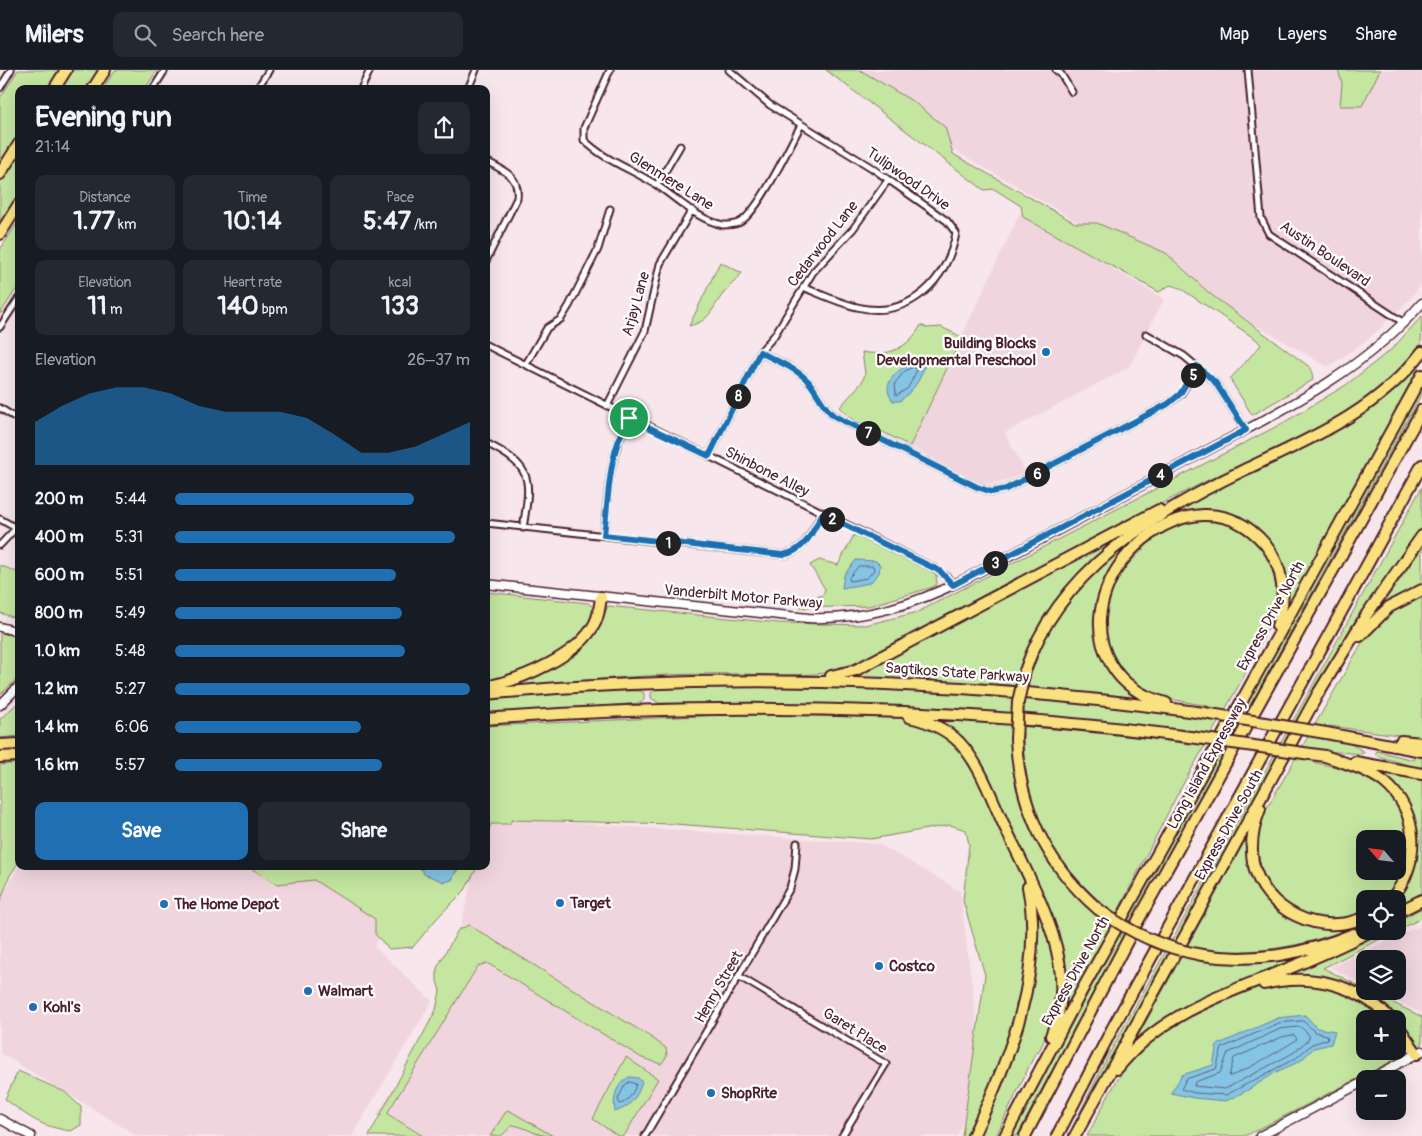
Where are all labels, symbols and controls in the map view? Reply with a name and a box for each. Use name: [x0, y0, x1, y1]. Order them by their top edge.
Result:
search box: [113, 12, 463, 57]
text: Milers: [25, 20, 83, 49]
icon: search: [131, 21, 159, 49]
text: Search here: [171, 23, 264, 47]
text: Map: [1220, 23, 1249, 46]
text: Layers: [1277, 23, 1327, 46]
text: Share: [1355, 23, 1397, 46]
text: Evening run: [35, 100, 172, 135]
button: share: [418, 102, 470, 154]
text: 21:14: [35, 137, 70, 157]
street label: Tulipwood Drive: [863, 143, 954, 215]
street label: Glenmere Lane: [625, 147, 717, 215]
text: Distance: [79, 189, 130, 206]
text: Time: [238, 189, 267, 206]
text: Pace: [386, 189, 414, 206]
street label: Cedarwood Lane: [783, 197, 863, 291]
text: 1.77: [73, 206, 115, 237]
text: 10:14: [224, 206, 281, 237]
text: 5:47: [363, 206, 411, 237]
text: km: [115, 216, 136, 233]
text: /km: [411, 216, 437, 233]
street label: Austin Boulevard: [1276, 217, 1374, 291]
street label: Arjay Lane: [618, 269, 654, 338]
text: Elevation: [78, 274, 132, 291]
text: Heart rate: [223, 274, 282, 291]
text: kcal: [389, 274, 412, 291]
text: 11: [87, 291, 107, 322]
text: 140: [217, 291, 259, 322]
text: 133: [381, 291, 419, 322]
text: m: [107, 301, 122, 318]
text: bpm: [259, 301, 288, 318]
place label: Building Blocks Developmental Preschool: [876, 334, 1036, 370]
marker: Building Blocks Developmental Preschool: [1040, 346, 1052, 358]
text: Elevation: [35, 350, 96, 370]
text: 26–37 m: [407, 350, 470, 370]
pin: 5: [1180, 362, 1206, 388]
text: 5: [1190, 367, 1197, 384]
pin: 8: [726, 384, 750, 408]
text: 8: [735, 388, 742, 405]
pin: [608, 397, 650, 439]
icon: arrive: [615, 404, 643, 432]
pin: 7: [856, 420, 880, 446]
text: 7: [865, 425, 872, 442]
street label: Shinbone Alley: [722, 443, 813, 502]
pin: 6: [1024, 462, 1050, 486]
pin: 4: [1148, 462, 1172, 488]
text: 6: [1033, 466, 1042, 483]
text: 4: [1156, 467, 1165, 484]
text: 200 m: [35, 489, 83, 509]
text: 5:44: [115, 489, 147, 509]
pin: 2: [820, 506, 844, 532]
text: 2: [829, 511, 836, 528]
text: 400 m: [35, 527, 84, 547]
text: 5:31: [115, 527, 143, 547]
pin: 1: [656, 530, 680, 556]
text: 1: [666, 535, 671, 552]
pin: 3: [982, 550, 1008, 576]
text: 3: [992, 555, 999, 572]
street label: Express Drive North: [1233, 558, 1309, 674]
text: 600 m: [35, 565, 84, 585]
text: 5:51: [115, 565, 143, 585]
street label: Vanderbilt Motor Parkway: [663, 581, 823, 613]
text: 800 m: [35, 603, 83, 623]
text: 5:49: [115, 603, 145, 623]
text: 1.0 km: [35, 641, 80, 661]
text: 5:48: [115, 641, 145, 661]
street label: Sagtikos State Parkway: [884, 658, 1030, 688]
text: 1.2 km: [35, 679, 78, 699]
text: 5:27: [115, 679, 145, 699]
street label: Long Island Expressway: [1163, 695, 1251, 833]
text: 1.4 km: [35, 717, 78, 737]
text: 6:06: [115, 717, 149, 737]
text: 1.6 km: [35, 755, 78, 775]
text: 5:57: [115, 755, 145, 775]
street label: Express Drive South: [1191, 766, 1267, 884]
button: Save: [35, 802, 248, 860]
button: Share: [258, 802, 470, 860]
north arrow: [1356, 830, 1406, 880]
map controls: [1356, 830, 1406, 1120]
button: locate: [1356, 890, 1406, 940]
place label: Target: [569, 894, 612, 913]
place label: The Home Depot: [173, 895, 280, 914]
marker: Target: [554, 897, 566, 909]
marker: The Home Depot: [158, 898, 170, 910]
street label: Express Drive North: [1038, 913, 1114, 1029]
street label: Henry Street: [691, 947, 748, 1026]
button: layers: [1356, 950, 1406, 1000]
place label: Costco: [889, 957, 935, 976]
marker: Costco: [873, 960, 885, 972]
place label: Walmart: [318, 982, 374, 1001]
marker: Walmart: [302, 985, 314, 997]
place label: Kohl's: [43, 998, 81, 1017]
marker: Kohl's: [27, 1001, 39, 1013]
street label: Garet Place: [819, 1004, 891, 1059]
button: +: [1356, 1010, 1406, 1060]
button: −: [1356, 1070, 1406, 1120]
place label: ShopRite: [721, 1084, 777, 1103]
marker: ShopRite: [705, 1087, 717, 1099]

